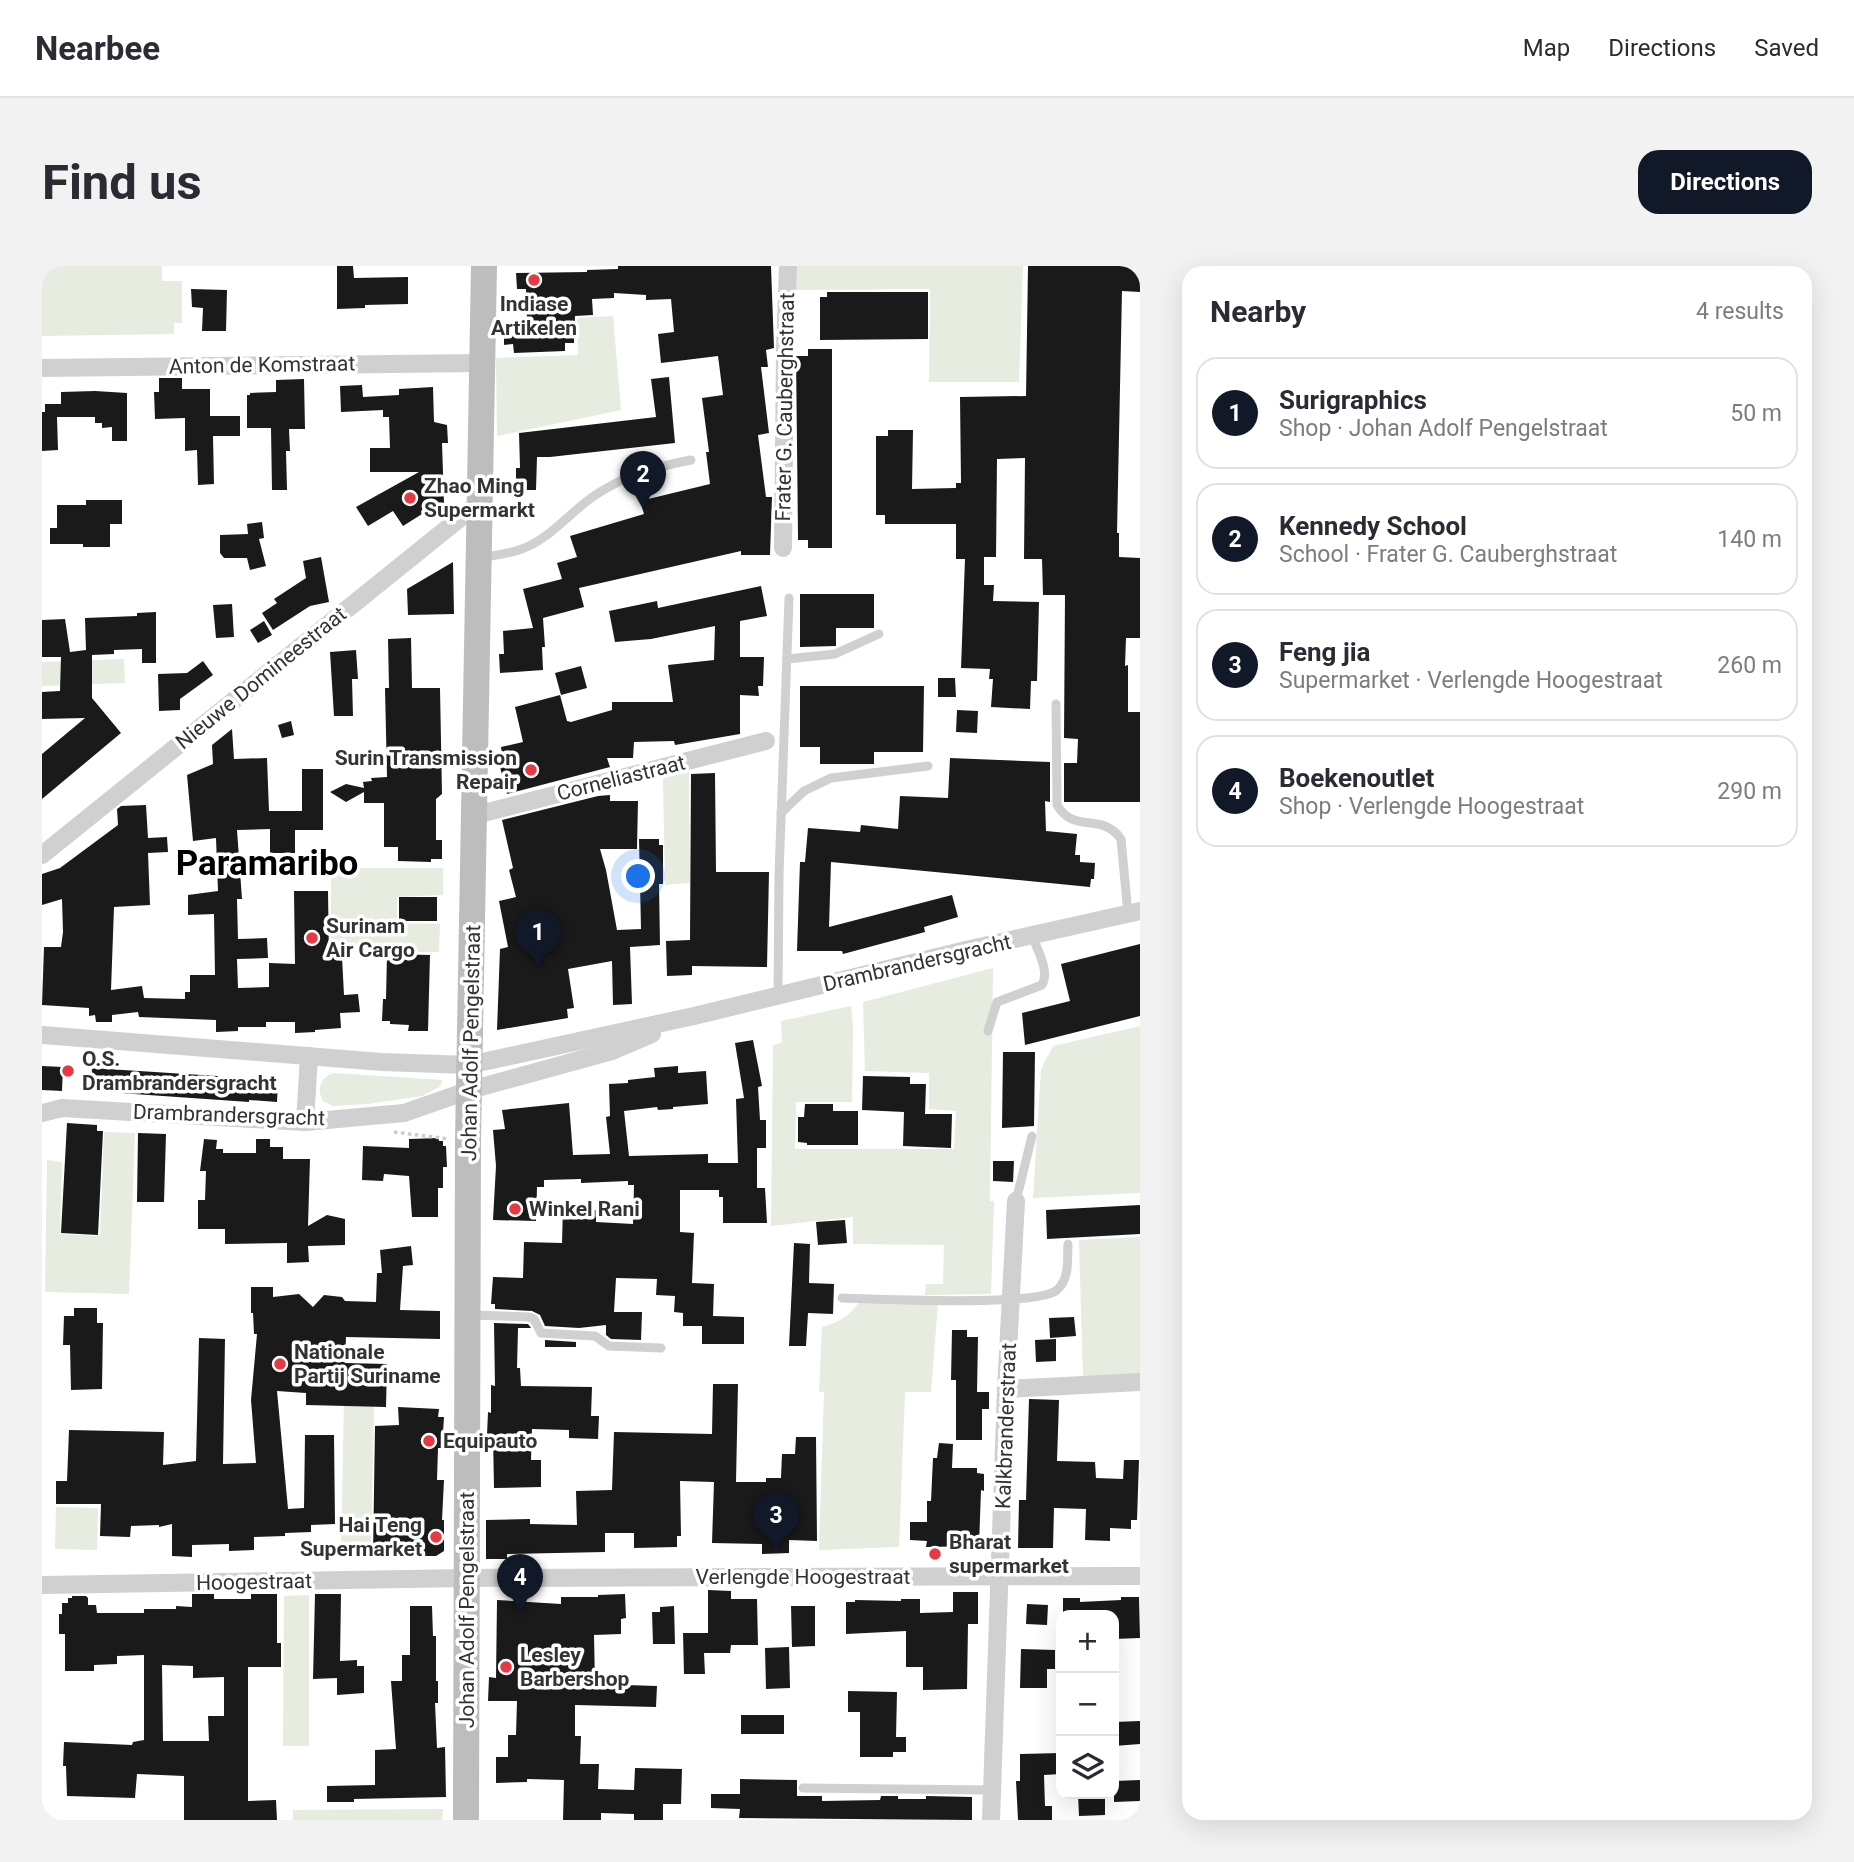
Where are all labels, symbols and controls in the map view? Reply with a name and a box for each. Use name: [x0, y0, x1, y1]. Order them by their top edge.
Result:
text: Nearbee: [35, 29, 160, 68]
text: Map: [1523, 34, 1570, 62]
text: Directions: [1608, 34, 1716, 62]
text: Saved: [1754, 34, 1819, 62]
button: Directions: [1638, 150, 1812, 214]
text: Find us: [42, 154, 202, 211]
marker: Indiase Artikelen: [526, 272, 542, 288]
place label: Indiase Artikelen: [491, 292, 577, 340]
street label: Frater G. Cauberghstraat: [771, 292, 799, 522]
text: Nearby: [1210, 294, 1306, 329]
text: 4 results: [1696, 298, 1784, 325]
street label: Anton de Komstraat: [169, 351, 355, 379]
text: Surigraphics: [1279, 385, 1427, 415]
text: 1: [1228, 400, 1242, 427]
text: 50 m: [1730, 400, 1782, 427]
text: Shop · Johan Adolf Pengelstraat: [1279, 415, 1608, 442]
pin: 2: [620, 451, 666, 509]
place label: Zhao Ming Supermarkt: [424, 474, 535, 522]
marker: Zhao Ming Supermarkt: [402, 490, 418, 506]
text: Kennedy School: [1279, 511, 1467, 541]
text: 2: [1228, 526, 1242, 553]
text: 140 m: [1717, 526, 1782, 553]
text: School · Frater G. Cauberghstraat: [1279, 541, 1617, 568]
street label: Nieuwe Domineestraat: [171, 602, 351, 754]
text: Feng jia: [1279, 637, 1371, 667]
text: 3: [1228, 652, 1242, 679]
text: 260 m: [1717, 652, 1782, 679]
text: Supermarket · Verlengde Hoogestraat: [1279, 667, 1663, 694]
place label: Surin Transmission Repair: [335, 746, 517, 794]
street label: Corneliastraat: [554, 750, 688, 806]
marker: Surin Transmission Repair: [523, 762, 539, 778]
text: Boekenoutlet: [1279, 763, 1434, 793]
text: 4: [1228, 778, 1242, 805]
text: 290 m: [1717, 778, 1782, 805]
text: Shop · Verlengde Hoogestraat: [1279, 793, 1584, 820]
district label: Paramaribo: [176, 843, 358, 884]
your location: [621, 859, 655, 893]
pin: 1: [515, 909, 561, 967]
place label: Surinam Air Cargo: [326, 914, 415, 962]
street label: Johan Adolf Pengelstraat: [457, 924, 485, 1161]
marker: Surinam Air Cargo: [304, 930, 320, 946]
street label: Drambrandersgracht: [821, 930, 1013, 996]
place label: O.S. Drambrandersgracht: [82, 1047, 277, 1095]
marker: O.S. Drambrandersgracht: [60, 1063, 76, 1079]
street label: Drambrandersgracht: [133, 1100, 326, 1130]
place label: Winkel Rani: [529, 1197, 640, 1221]
marker: Winkel Rani: [507, 1201, 523, 1217]
place label: Nationale Partij Suriname: [294, 1340, 441, 1388]
street label: Kalkbranderstraat: [991, 1342, 1021, 1509]
marker: Nationale Partij Suriname: [272, 1356, 288, 1372]
place label: Equipauto: [443, 1429, 537, 1453]
marker: Equipauto: [421, 1433, 437, 1449]
street label: Johan Adolf Pengelstraat: [455, 1492, 479, 1728]
pin: 3: [753, 1492, 799, 1550]
place label: Hai Teng Supermarket: [300, 1513, 422, 1561]
marker: Hai Teng Supermarket: [428, 1529, 444, 1545]
place label: Bharat supermarket: [949, 1530, 1069, 1578]
marker: Bharat supermarket: [927, 1546, 943, 1562]
pin: 4: [497, 1554, 543, 1612]
street label: Verlengde Hoogestraat: [696, 1565, 911, 1589]
street label: Hoogestraat: [196, 1569, 312, 1595]
map controls: [1056, 1610, 1119, 1799]
button: +: [1056, 1610, 1119, 1673]
place label: Lesley Barbershop: [520, 1643, 630, 1691]
marker: Lesley Barbershop: [498, 1659, 514, 1675]
button: −: [1056, 1673, 1119, 1736]
button: layers: [1056, 1736, 1119, 1799]

